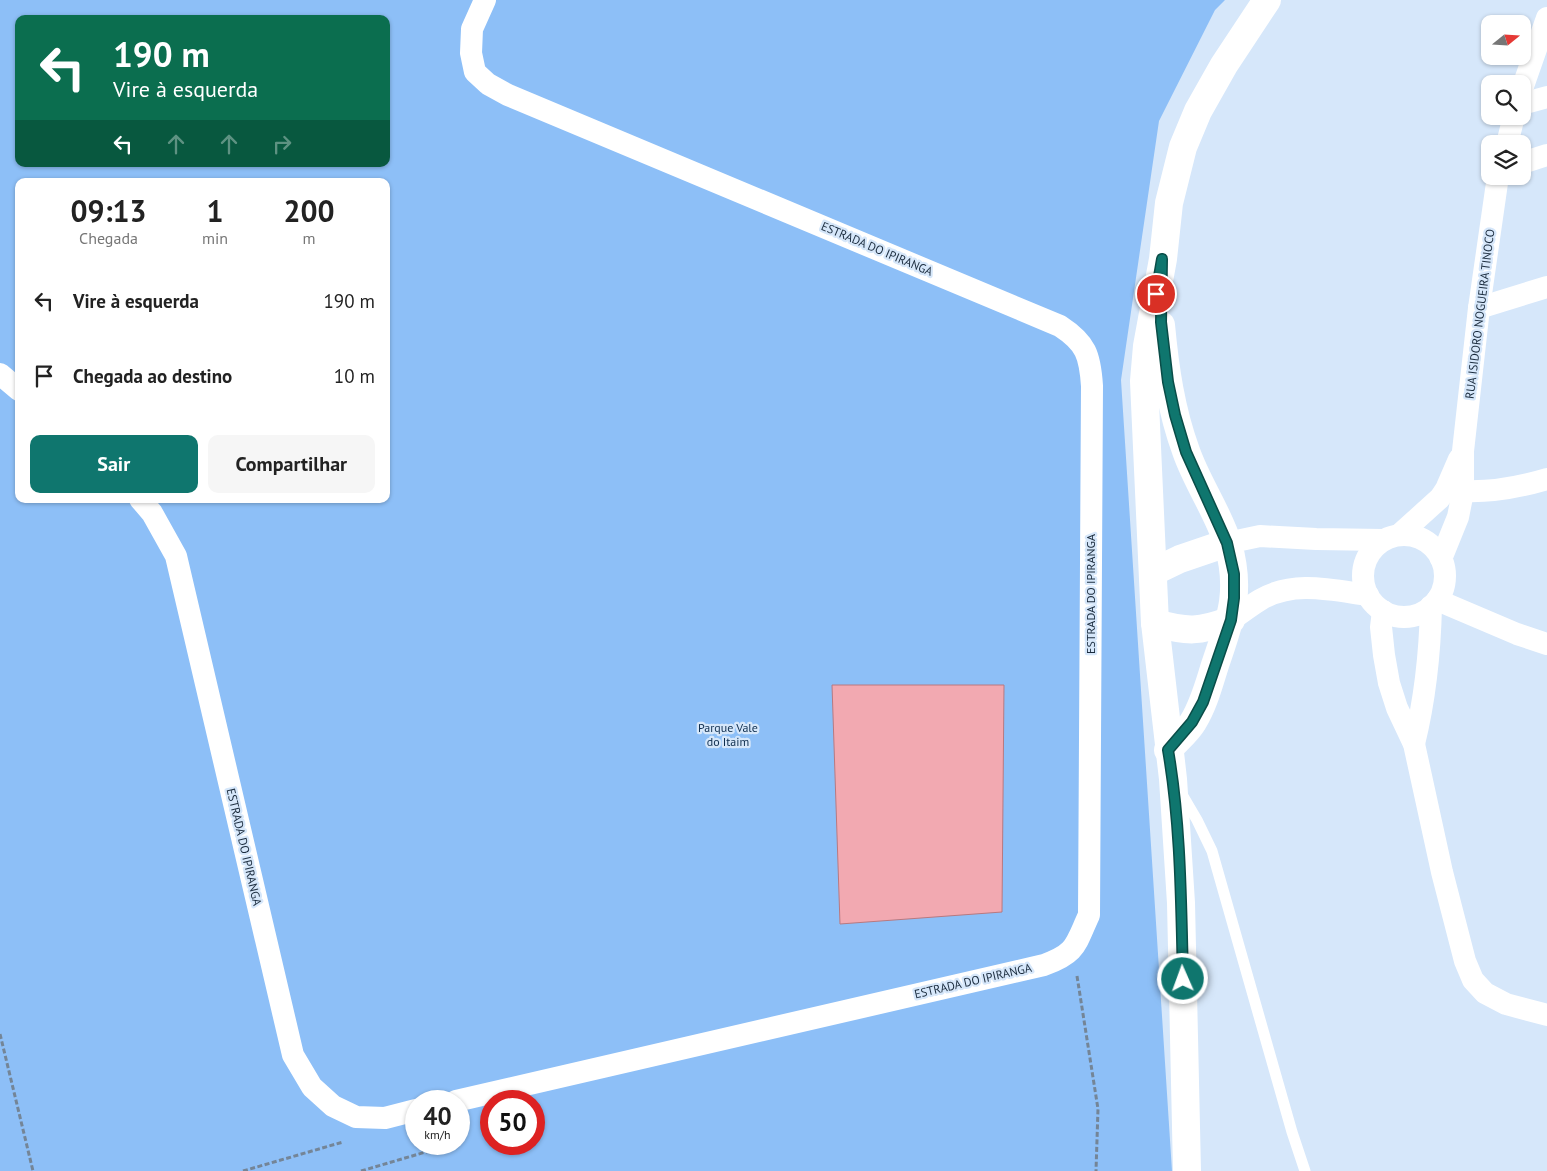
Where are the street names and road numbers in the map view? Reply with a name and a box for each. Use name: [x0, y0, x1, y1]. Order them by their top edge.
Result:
street label: ESTRADA DO IPIRANGA: [819, 218, 935, 279]
street label: RUA ISIDORO NOGUEIRA TINOCO: [1462, 228, 1497, 400]
street label: ESTRADA DO IPIRANGA: [1083, 534, 1098, 654]
street label: ESTRADA DO IPIRANGA: [224, 787, 265, 907]
street label: ESTRADA DO IPIRANGA: [913, 960, 1033, 1001]

